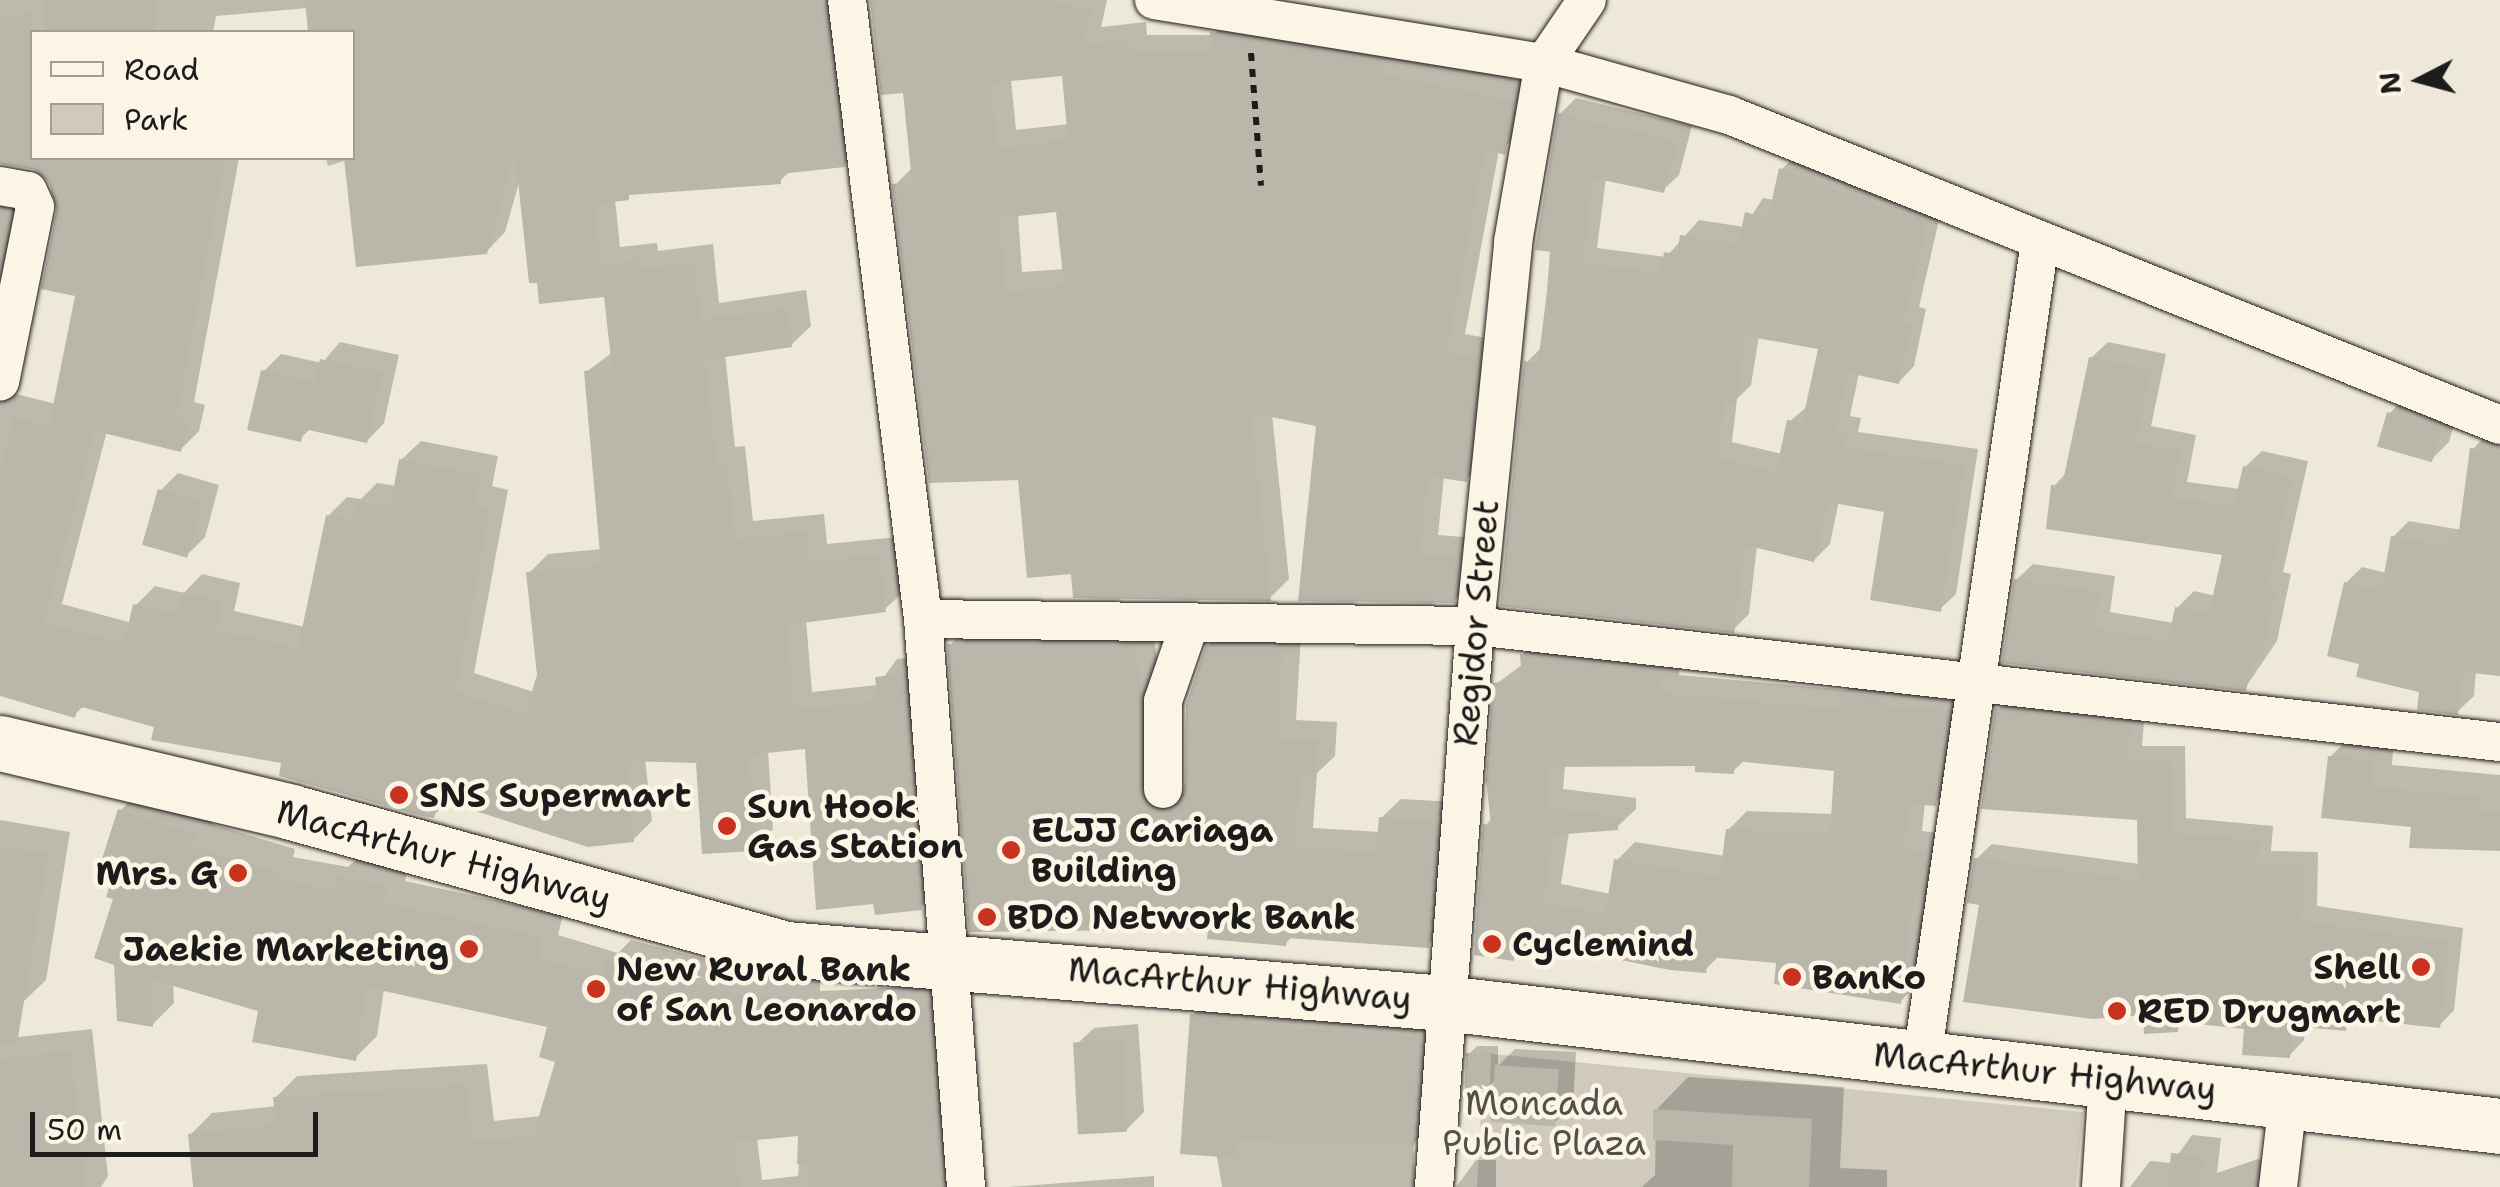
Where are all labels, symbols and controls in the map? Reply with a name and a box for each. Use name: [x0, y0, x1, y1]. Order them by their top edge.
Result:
legend: [30, 30, 355, 160]
north arrow: [2370, 30, 2470, 130]
text: Road: [124, 49, 199, 90]
text: N: [2370, 70, 2410, 96]
text: Park: [124, 99, 188, 140]
street label: Regidor Street: [1444, 498, 1508, 748]
place label: SNS Supermart: [419, 774, 691, 816]
marker: SNS Supermart: [388, 784, 410, 806]
place label: Sun Hook Gas Station: [747, 785, 963, 867]
street label: MacArthur Highway: [272, 790, 616, 920]
place label: ELJJ Cariaga Building: [1031, 809, 1273, 891]
marker: Sun Hook Gas Station: [716, 815, 738, 837]
marker: ELJJ Cariaga Building: [1000, 839, 1022, 861]
place label: Mrs. G: [96, 852, 218, 894]
marker: Mrs. G: [227, 862, 249, 884]
place label: BDO Network Bank: [1007, 896, 1356, 938]
marker: BDO Network Bank: [976, 906, 998, 928]
place label: Cyclemind: [1512, 923, 1694, 965]
place label: Jaekie Marketing: [123, 928, 449, 970]
marker: Cyclemind: [1481, 933, 1503, 955]
marker: Jaekie Marketing: [458, 938, 480, 960]
place label: Shell: [2313, 946, 2401, 988]
place label: New Rural Bank of San Leonardo: [616, 948, 917, 1030]
street label: MacArthur Highway: [1066, 948, 1414, 1020]
place label: BanKo: [1812, 956, 1926, 998]
marker: Shell: [2410, 956, 2432, 978]
marker: BanKo: [1781, 966, 1803, 988]
marker: New Rural Bank of San Leonardo: [585, 978, 607, 1000]
place label: RED Drugmart: [2137, 990, 2401, 1032]
marker: RED Drugmart: [2106, 1000, 2128, 1022]
street label: MacArthur Highway: [1871, 1033, 2219, 1111]
park label: Moncada Public Plaza: [1442, 1082, 1646, 1164]
scale bar: [35, 1092, 322, 1154]
text: 50 m: [47, 1109, 122, 1150]

